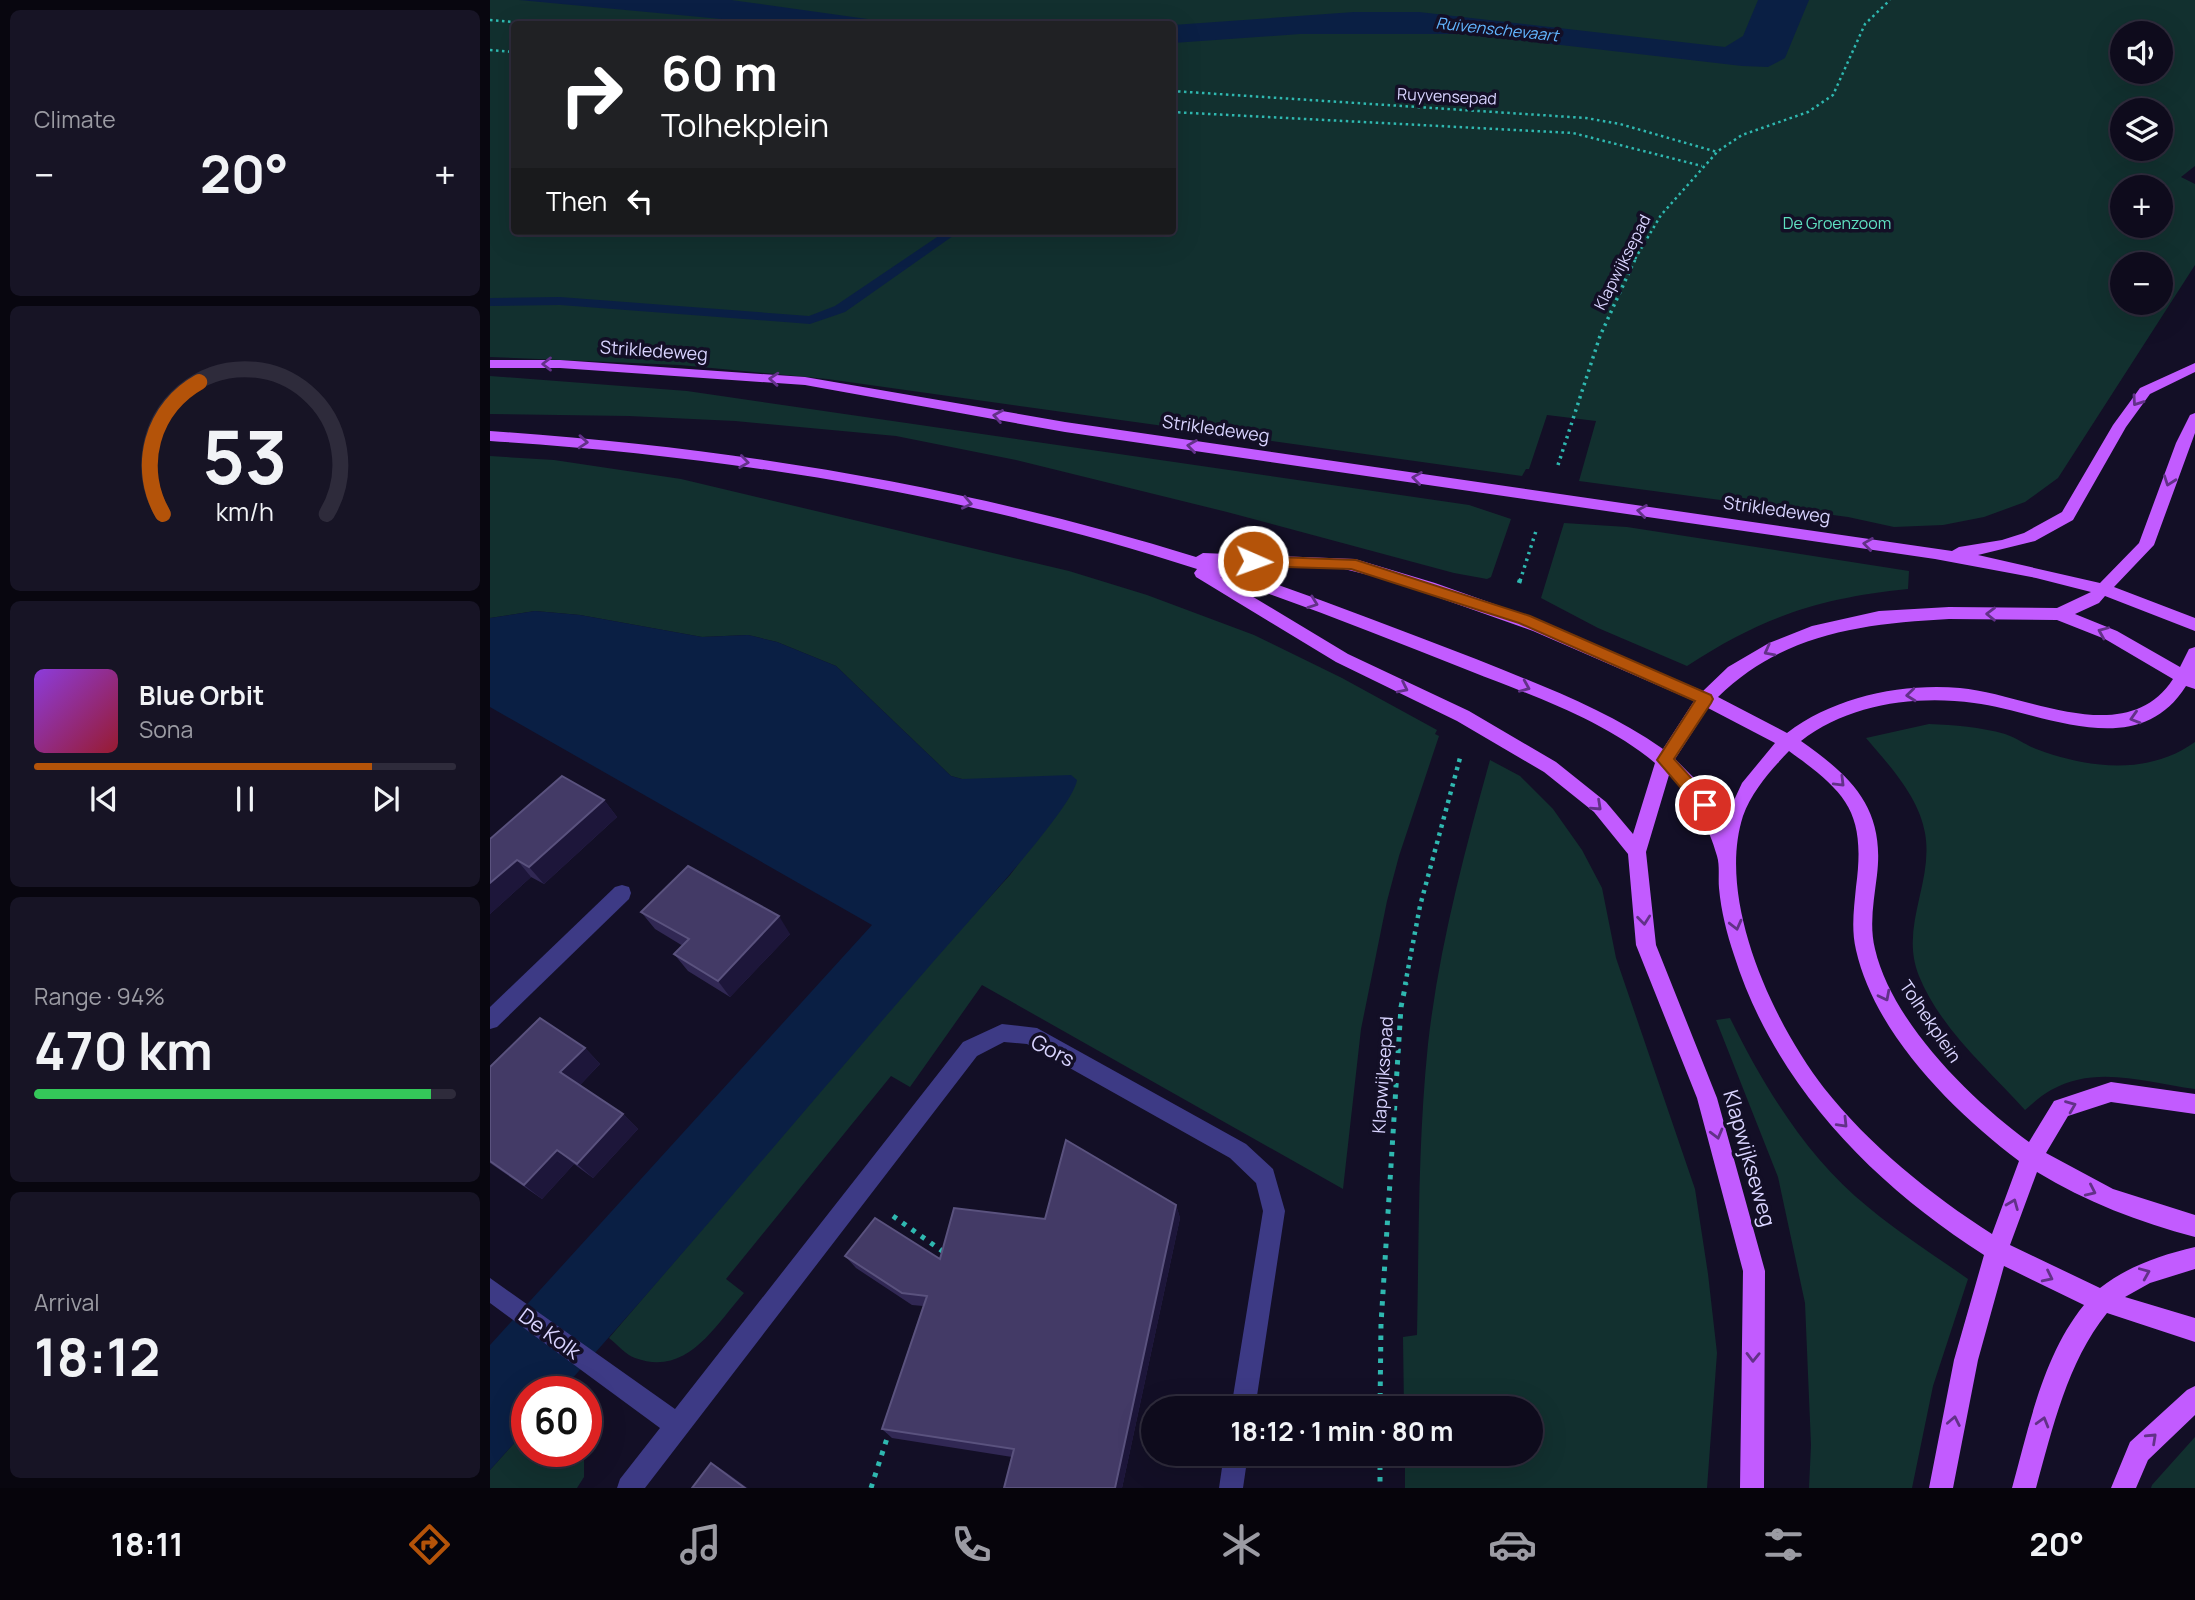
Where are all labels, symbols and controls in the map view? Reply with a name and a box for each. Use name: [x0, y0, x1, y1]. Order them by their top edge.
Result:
water label: Ruivenschevaart: [1435, 12, 1561, 47]
map controls: [2110, 21, 2173, 315]
button: sound: [2110, 21, 2173, 84]
text: 60 m: [661, 39, 778, 106]
icon: right: [546, 49, 637, 140]
street label: Ruyvensepad: [1397, 82, 1497, 110]
button: layers: [2110, 98, 2173, 161]
text: Climate: [34, 103, 116, 135]
text: Tolhekplein: [661, 103, 829, 147]
text: 20°: [200, 138, 289, 209]
text: −: [34, 148, 55, 200]
text: +: [434, 148, 456, 200]
button: +: [2110, 175, 2173, 238]
icon: left: [621, 182, 659, 220]
text: Then: [546, 183, 607, 219]
street label: Klapwijksepad: [1588, 210, 1656, 314]
park label: De Groenzoom: [1783, 212, 1891, 234]
button: −: [2110, 252, 2173, 315]
street label: Strikledeweg: [599, 334, 709, 366]
one-way arrow: [541, 356, 551, 372]
one-way arrow: [768, 372, 779, 387]
one-way arrow: [2133, 393, 2146, 406]
text: 53: [203, 407, 288, 507]
one-way arrow: [992, 409, 1004, 424]
street label: Strikledeweg: [1161, 409, 1271, 447]
one-way arrow: [577, 434, 588, 449]
one-way arrow: [1186, 439, 1198, 454]
one-way arrow: [738, 454, 749, 469]
one-way arrow: [1411, 471, 1423, 486]
one-way arrow: [2163, 475, 2177, 487]
street label: Strikledeweg: [1722, 490, 1832, 528]
text: km/h: [216, 494, 274, 529]
one-way arrow: [961, 494, 973, 509]
one-way arrow: [1637, 504, 1648, 519]
position arrow: [1216, 524, 1290, 598]
one-way arrow: [1862, 537, 1873, 552]
one-way arrow: [1307, 595, 1319, 609]
one-way arrow: [1985, 606, 1995, 622]
one-way arrow: [2098, 626, 2110, 640]
one-way arrow: [1764, 642, 1776, 656]
text: Blue Orbit: [139, 677, 264, 713]
one-way arrow: [1518, 679, 1530, 693]
one-way arrow: [1396, 680, 1409, 694]
one-way arrow: [1906, 688, 1917, 703]
one-way arrow: [2129, 709, 2141, 724]
text: Sona: [139, 713, 193, 745]
one-way arrow: [1832, 774, 1845, 787]
pin: [1675, 775, 1735, 835]
icon: previous: [85, 780, 123, 818]
icon: pause: [226, 780, 264, 818]
icon: next: [367, 780, 405, 818]
icon: arrive: [1686, 786, 1724, 824]
one-way arrow: [1589, 797, 1602, 810]
one-way arrow: [1636, 915, 1651, 926]
one-way arrow: [1728, 919, 1742, 931]
street label: Tolhekplein: [1895, 975, 1967, 1067]
text: Range · 94%: [34, 980, 165, 1012]
one-way arrow: [1876, 989, 1890, 1001]
text: 470 km: [34, 1015, 213, 1086]
street label: Klapwijksepad: [1366, 1016, 1398, 1134]
street label: Gors: [1026, 1027, 1080, 1073]
street label: Klapwijkseweg: [1717, 1086, 1783, 1230]
one-way arrow: [2064, 1100, 2076, 1114]
one-way arrow: [1834, 1115, 1847, 1128]
one-way arrow: [1709, 1128, 1723, 1140]
one-way arrow: [2084, 1183, 2096, 1197]
one-way arrow: [2004, 1198, 2018, 1210]
one-way arrow: [2139, 1268, 2151, 1282]
one-way arrow: [2041, 1269, 2053, 1283]
text: Arrival: [34, 1286, 100, 1318]
street label: De Kolk: [513, 1301, 587, 1365]
text: 18:12: [34, 1321, 160, 1392]
one-way arrow: [1746, 1352, 1761, 1363]
speed limit sign: 60: [511, 1376, 602, 1467]
text: 18:12 · 1 min · 80 m: [1231, 1413, 1453, 1449]
one-way arrow: [1946, 1415, 1961, 1427]
one-way arrow: [2034, 1416, 2049, 1428]
one-way arrow: [2144, 1434, 2157, 1447]
icon: directions: [405, 1520, 454, 1569]
icon: music: [676, 1520, 725, 1569]
icon: phone: [947, 1520, 996, 1569]
icon: climate: [1217, 1520, 1266, 1569]
icon: car: [1488, 1520, 1537, 1569]
icon: filters: [1759, 1520, 1808, 1569]
text: 18:11: [111, 1522, 183, 1566]
text: 20°: [2030, 1522, 2084, 1566]

